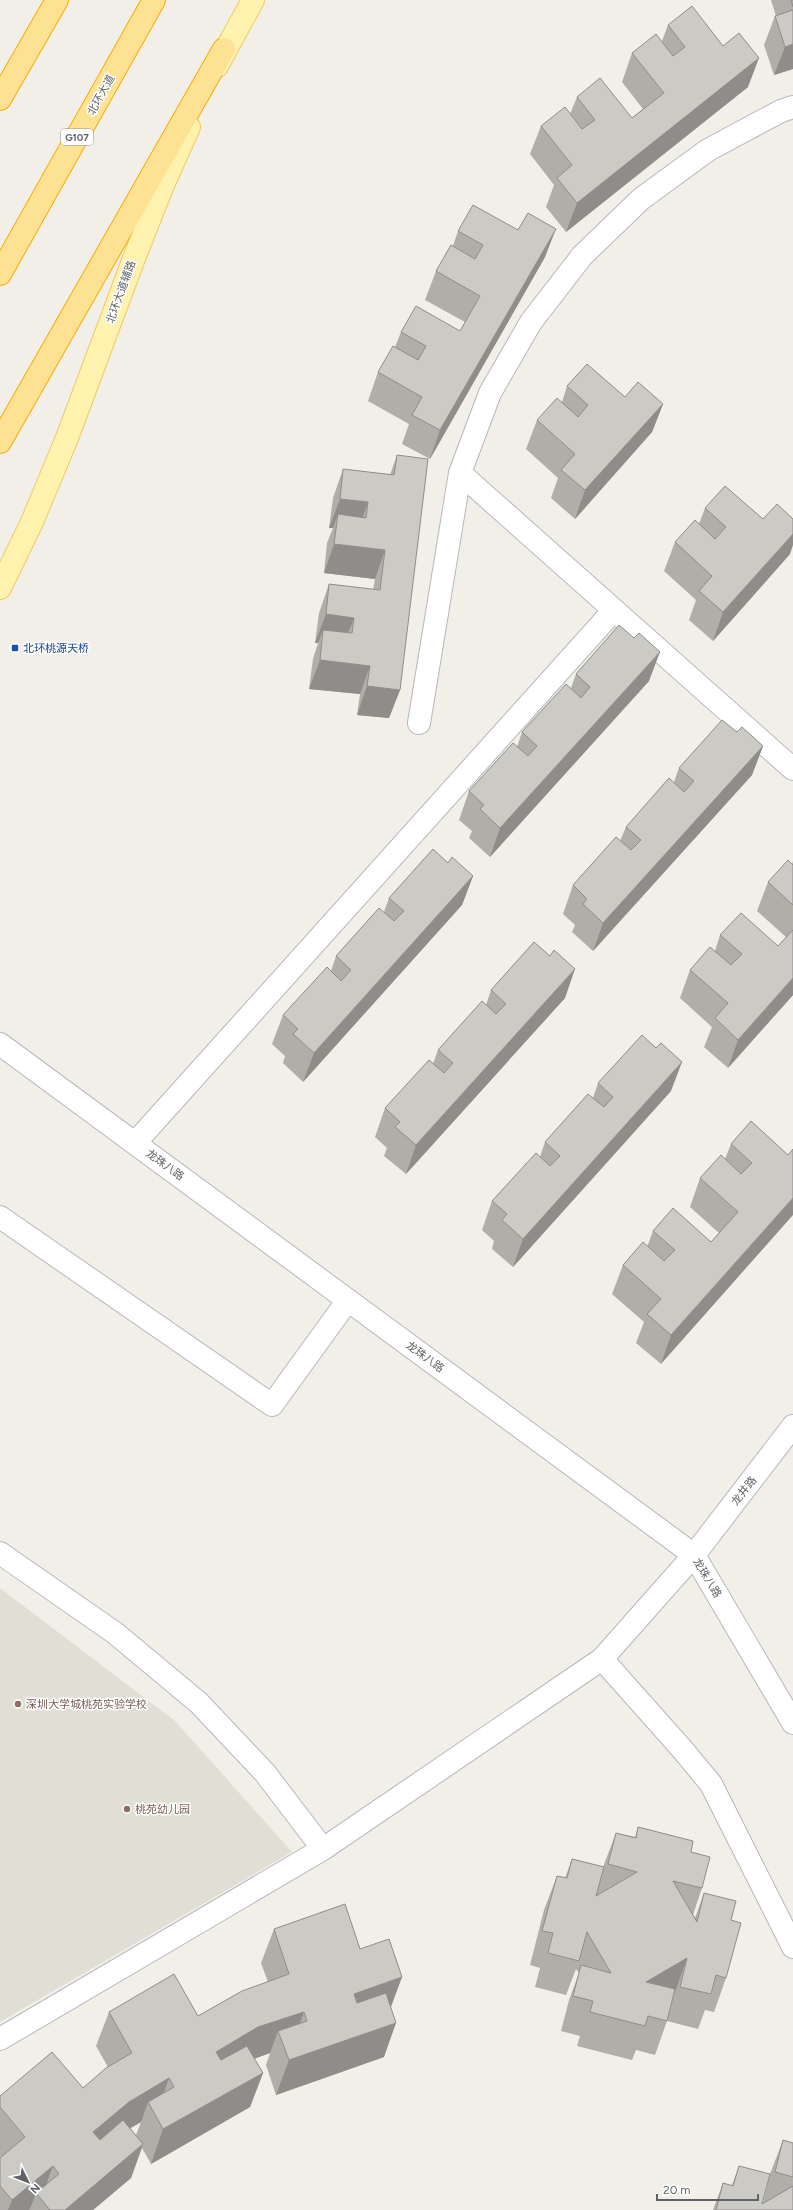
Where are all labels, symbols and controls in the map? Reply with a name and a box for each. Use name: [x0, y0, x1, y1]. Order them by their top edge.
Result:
street label: 北环大道: [85, 73, 117, 117]
road number: G107: [61, 129, 93, 145]
street label: 北环大道辅路: [104, 259, 138, 325]
place label: 北环桃源天桥: [23, 642, 89, 655]
marker: 北环桃源天桥: [10, 643, 20, 653]
street label: 龙珠八路: [143, 1147, 187, 1183]
street label: 龙珠八路: [403, 1339, 447, 1375]
street label: 龙井路: [729, 1474, 759, 1508]
street label: 龙珠八路: [690, 1556, 724, 1600]
place label: 深圳大学城桃苑实验学校: [26, 1698, 147, 1711]
marker: 深圳大学城桃苑实验学校: [13, 1699, 23, 1709]
place label: 桃苑幼儿园: [135, 1803, 190, 1816]
marker: 桃苑幼儿园: [122, 1804, 132, 1814]
north arrow: [8, 2162, 48, 2202]
scale bar: [657, 2176, 758, 2202]
text: N: [27, 2181, 43, 2196]
text: 20 m: [663, 2183, 691, 2197]

